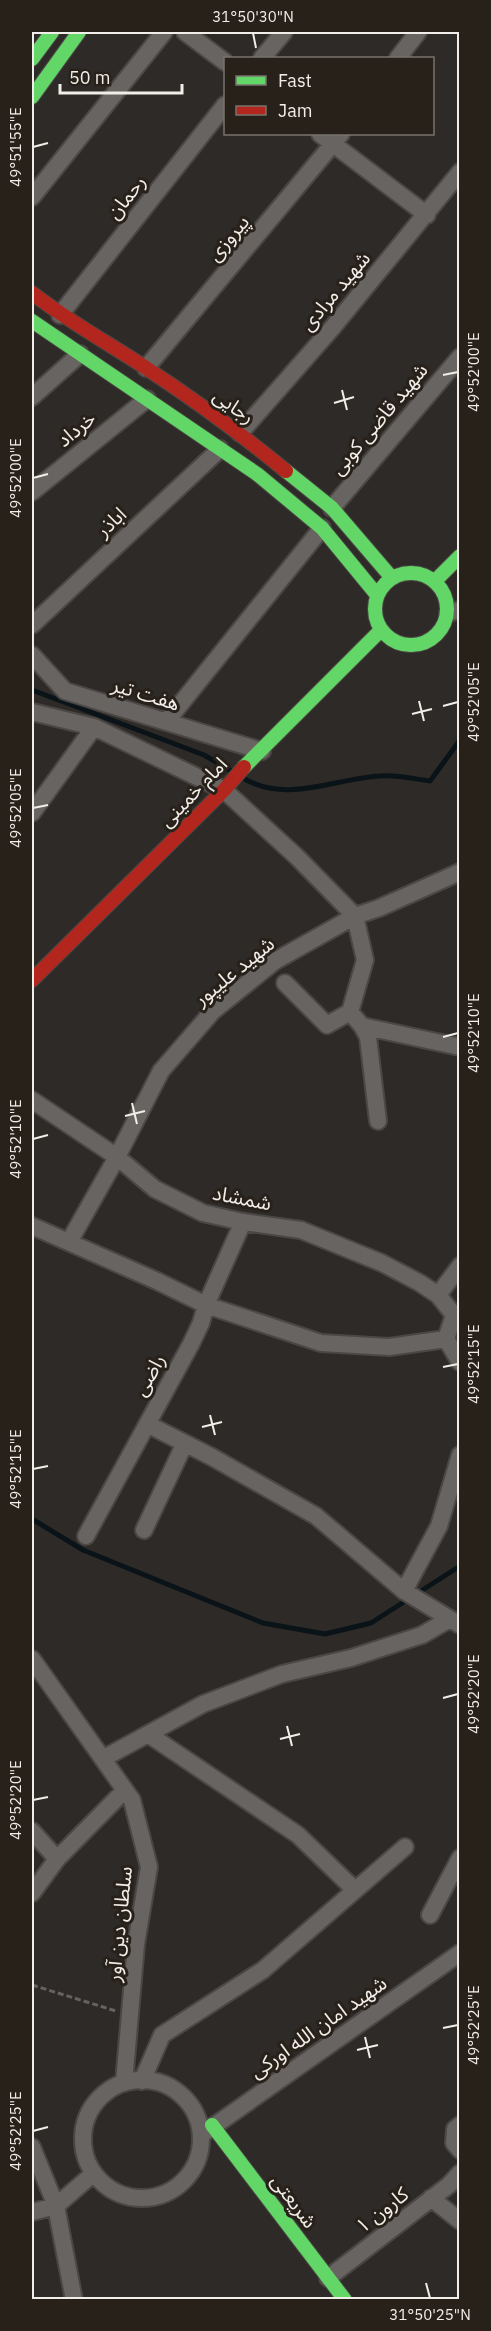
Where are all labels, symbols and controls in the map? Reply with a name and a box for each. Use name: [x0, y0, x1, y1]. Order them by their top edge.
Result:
text: 31°50'30"N: [212, 7, 294, 26]
scale bar: [60, 57, 182, 95]
legend: [224, 57, 434, 135]
text: 50 m: [69, 66, 111, 89]
text: Fast: [278, 69, 312, 92]
text: Jam: [278, 99, 313, 122]
text: 49°51'55"E: [6, 107, 25, 187]
street label: رحمان: [100, 169, 151, 224]
street label: پیروزی: [200, 209, 255, 267]
street label: شهید مرادی: [293, 245, 376, 336]
text: 49°52'00"E: [464, 332, 483, 412]
street label: شهید قاضی کوبی: [324, 357, 434, 480]
street label: رجایی: [208, 382, 260, 430]
street label: خرداد: [50, 405, 101, 453]
text: 49°52'00"E: [6, 438, 25, 518]
street label: اباذر: [89, 501, 132, 543]
text: 49°52'05"E: [464, 662, 483, 742]
street label: هفت تیر: [108, 670, 183, 717]
street label: امام خمینی: [152, 751, 234, 834]
text: 49°52'05"E: [6, 768, 25, 848]
street label: شهید علیپور: [187, 930, 280, 1012]
text: 49°52'10"E: [464, 993, 483, 1073]
text: 49°52'10"E: [6, 1099, 25, 1179]
street label: شمشاد: [210, 1179, 274, 1216]
text: 49°52'15"E: [464, 1324, 483, 1404]
street label: راضی: [126, 1349, 171, 1401]
text: 49°52'15"E: [6, 1429, 25, 1509]
text: 49°52'20"E: [464, 1654, 483, 1734]
text: 49°52'20"E: [6, 1760, 25, 1840]
street label: سلطان دین آور: [99, 1865, 138, 1984]
street label: شهید امان الله اورکی: [244, 1969, 392, 2084]
text: 49°52'25"E: [464, 1985, 483, 2065]
text: 49°52'25"E: [6, 2091, 25, 2171]
street label: شریعتی: [265, 2168, 324, 2233]
street label: کارون ۱: [350, 2180, 414, 2239]
text: 31°50'25"N: [389, 2305, 471, 2324]

